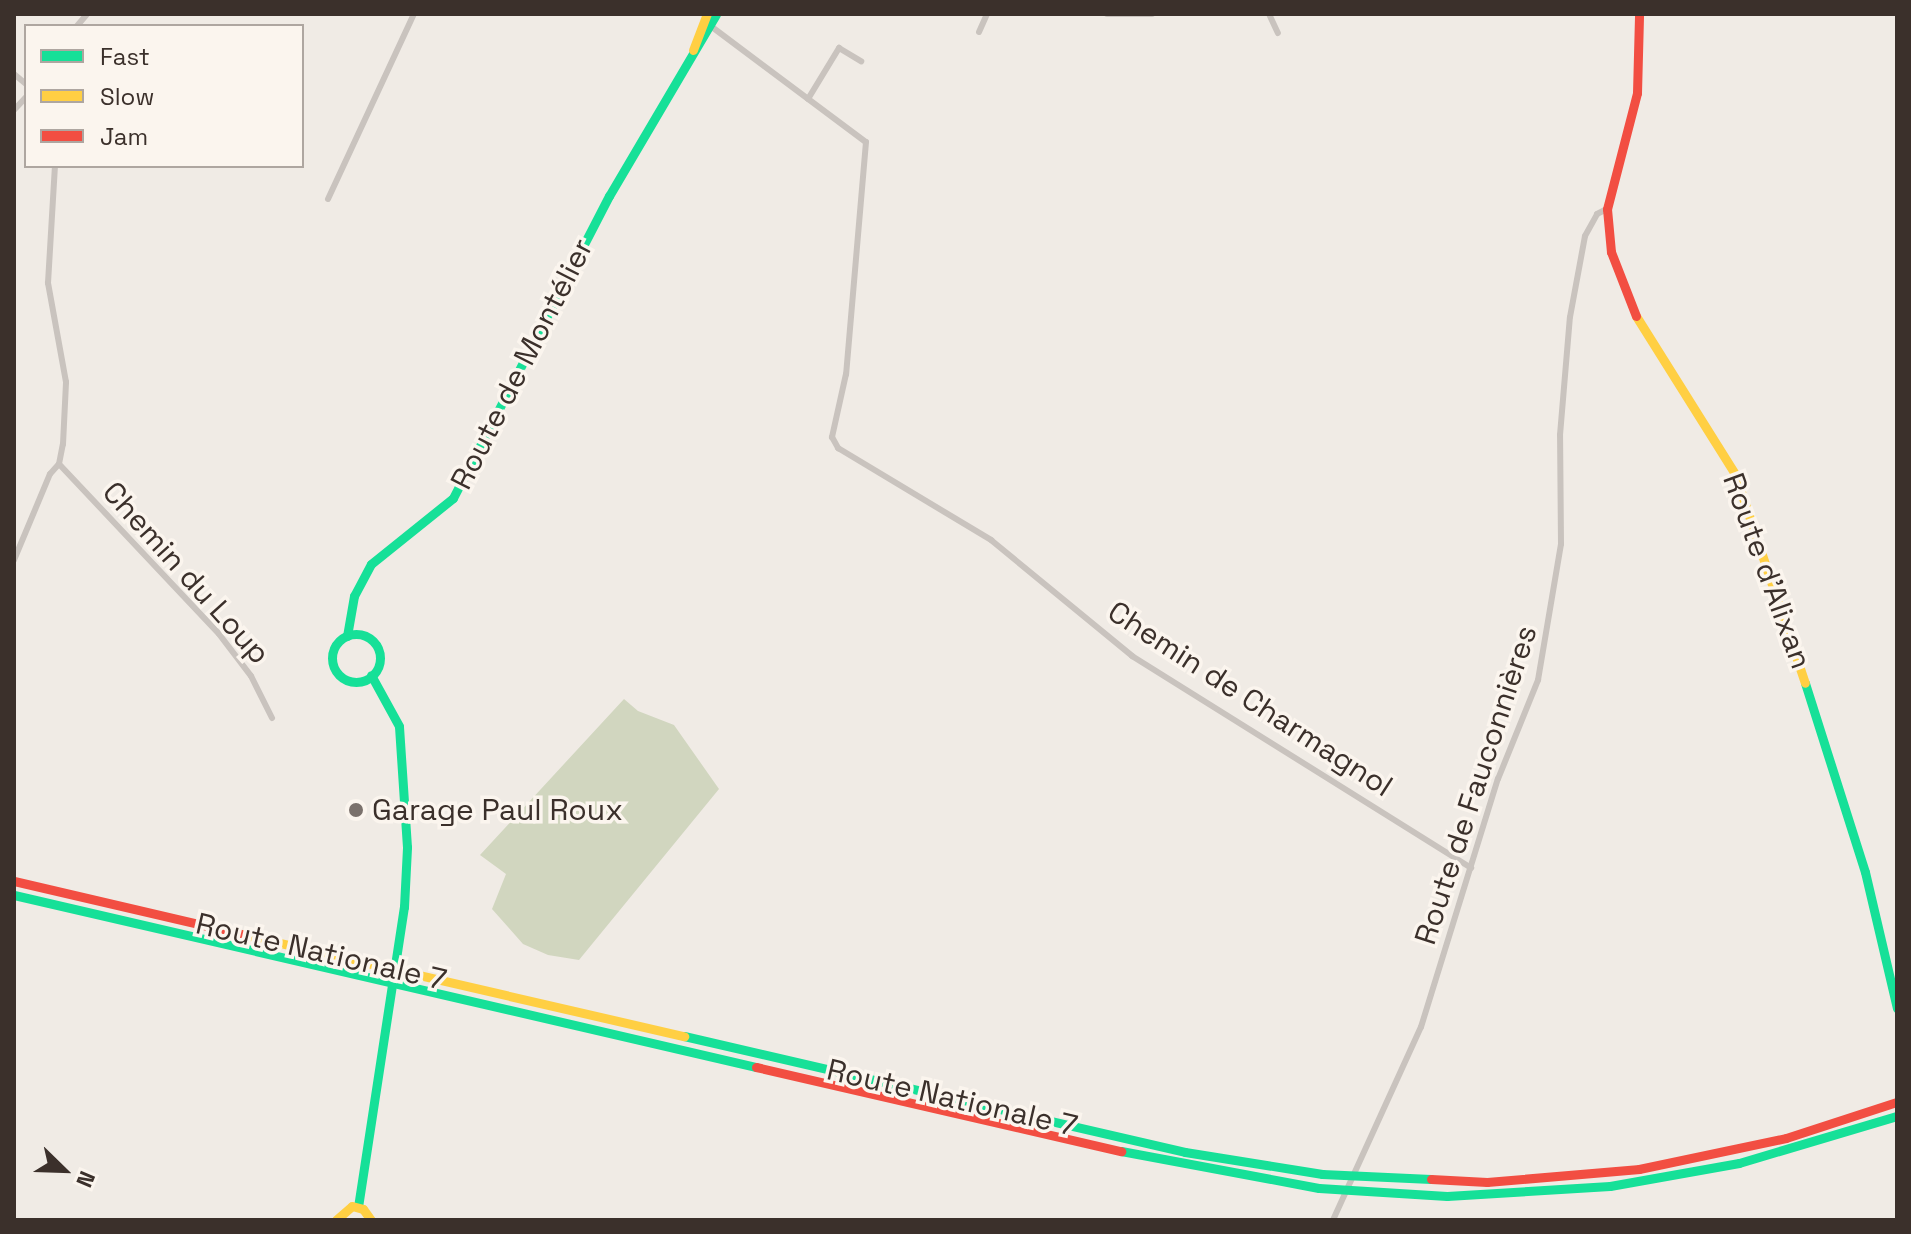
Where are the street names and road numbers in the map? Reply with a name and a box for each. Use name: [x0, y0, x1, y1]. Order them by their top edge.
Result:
street label: Route de Montélier: [443, 233, 601, 495]
street label: Route d'Alixan: [1715, 468, 1819, 674]
street label: Chemin du Loup: [95, 475, 277, 671]
street label: Chemin de Charmagnol: [1101, 594, 1399, 804]
street label: Route de Fauconnières: [1407, 621, 1545, 949]
street label: Route Nationale 7: [192, 906, 450, 998]
street label: Route Nationale 7: [823, 1052, 1081, 1144]

